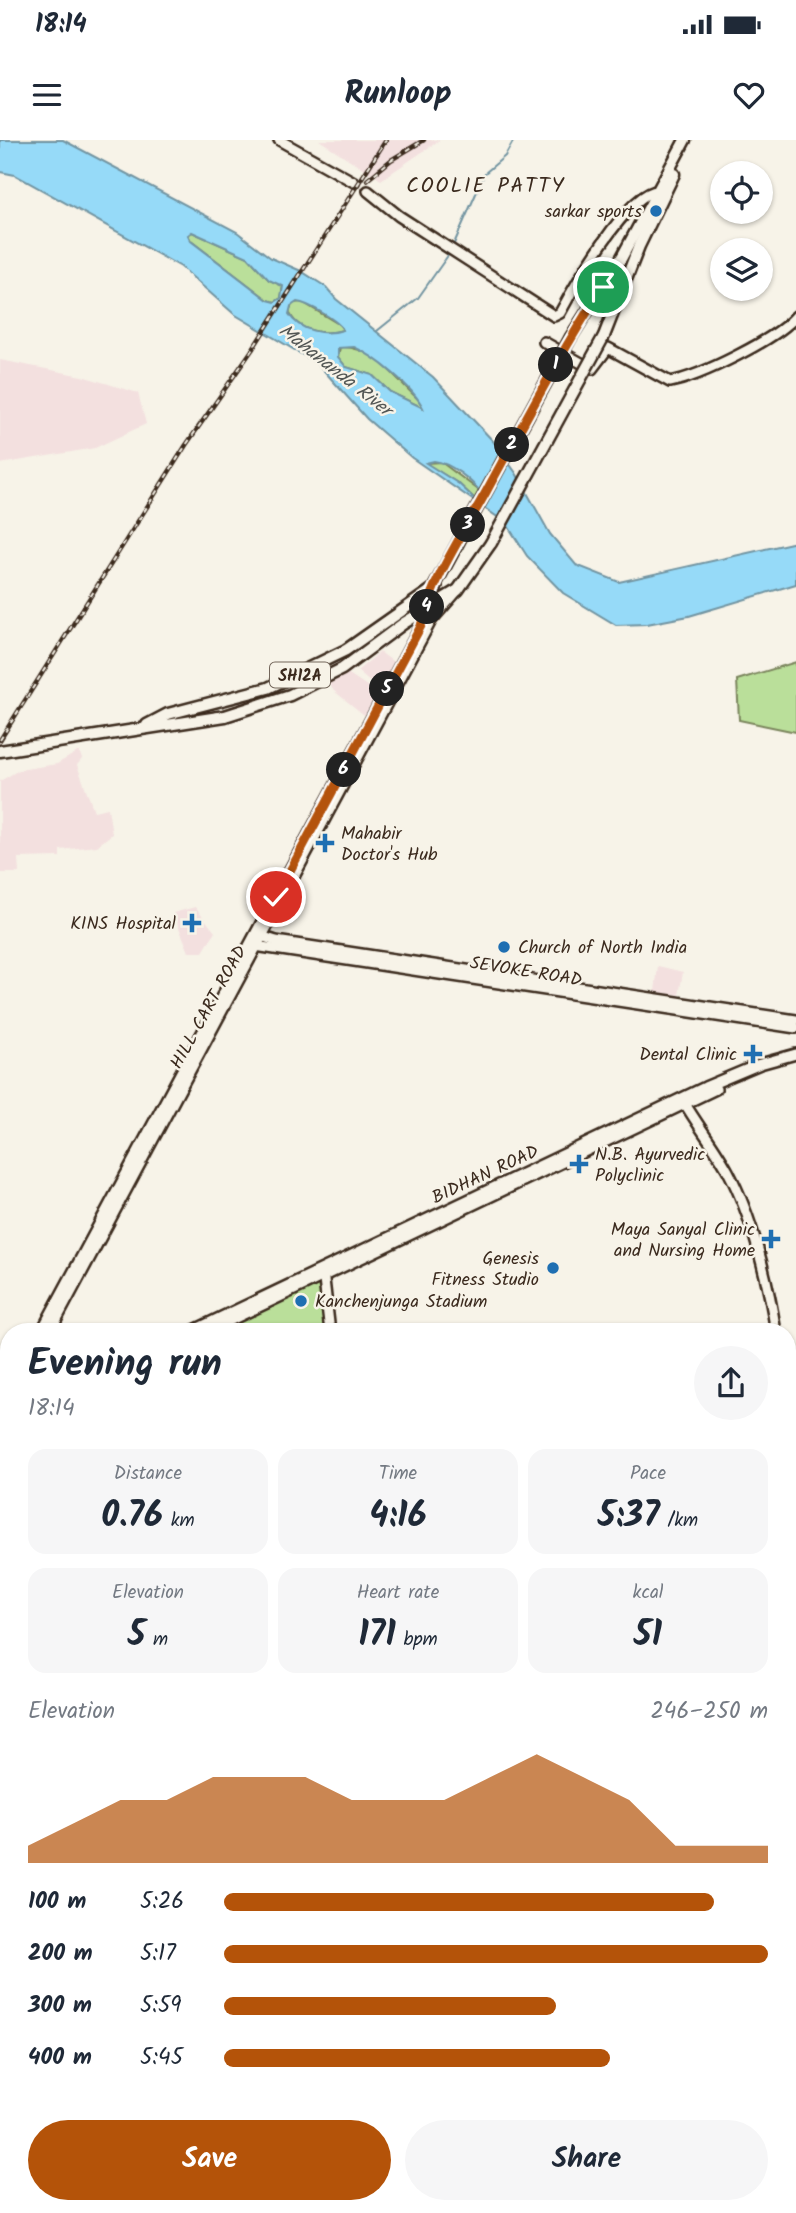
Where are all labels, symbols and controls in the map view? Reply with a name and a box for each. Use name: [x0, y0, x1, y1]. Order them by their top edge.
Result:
text: 18:14: [35, 4, 87, 46]
text: Runloop: [344, 69, 452, 120]
icon: menu: [28, 76, 66, 114]
icon: heart: [730, 76, 768, 114]
map controls: [710, 161, 773, 301]
button: locate: [710, 161, 773, 224]
district label: COOLIE PATTY: [406, 170, 566, 203]
place label: sarkar sports: [545, 198, 642, 227]
marker: sarkar sports: [648, 203, 664, 219]
button: layers: [710, 238, 773, 301]
pin: [573, 257, 633, 317]
icon: arrive: [584, 268, 622, 306]
water label: Mahananda River: [272, 317, 401, 427]
pin: 1: [538, 348, 574, 383]
text: 1: [553, 349, 558, 379]
pin: 2: [494, 428, 530, 462]
text: 2: [506, 429, 517, 459]
pin: 3: [450, 508, 486, 542]
text: 3: [462, 509, 473, 539]
pin: 4: [410, 589, 444, 624]
text: 4: [421, 591, 432, 621]
road number: SH12A: [270, 662, 330, 688]
pin: 5: [370, 672, 404, 706]
text: 5: [382, 673, 391, 703]
pin: 6: [326, 752, 362, 788]
text: 6: [338, 754, 349, 784]
place label: Mahabir Doctor's Hub: [341, 820, 438, 870]
marker: Mahabir Doctor's Hub: [315, 833, 335, 853]
pin: [246, 867, 306, 927]
icon: check: [257, 878, 295, 916]
place label: KINS Hospital: [70, 910, 177, 939]
marker: KINS Hospital: [182, 913, 202, 933]
place label: Church of North India: [518, 934, 687, 963]
marker: Church of North India: [496, 939, 512, 955]
street label: HILL CART ROAD: [163, 940, 256, 1075]
street label: SEVOKE ROAD: [468, 949, 584, 996]
place label: Dental Clinic: [639, 1041, 737, 1070]
marker: Dental Clinic: [743, 1044, 763, 1064]
street label: BIDHAN ROAD: [427, 1138, 544, 1213]
place label: N.B. Ayurvedic Polyclinic: [595, 1141, 705, 1191]
marker: N.B. Ayurvedic Polyclinic: [569, 1154, 589, 1174]
place label: Maya Sanyal Clinic and Nursing Home: [611, 1216, 755, 1266]
marker: Maya Sanyal Clinic and Nursing Home: [761, 1229, 781, 1249]
place label: Genesis Fitness Studio: [431, 1245, 539, 1295]
marker: Genesis Fitness Studio: [545, 1260, 561, 1276]
place label: Kanchenjunga Stadium: [315, 1288, 487, 1317]
marker: Kanchenjunga Stadium: [293, 1293, 309, 1309]
text: Evening run: [28, 1335, 222, 1395]
button: share: [694, 1346, 768, 1420]
text: 18:14: [28, 1391, 75, 1427]
text: Distance: [114, 1459, 182, 1489]
text: Time: [379, 1459, 417, 1489]
text: Pace: [630, 1459, 666, 1489]
text: 0.76: [101, 1489, 163, 1545]
text: 4:16: [369, 1489, 427, 1545]
text: 5:37: [598, 1489, 660, 1545]
text: km: [163, 1506, 195, 1536]
text: /km: [660, 1506, 698, 1536]
text: Elevation: [112, 1578, 184, 1608]
text: Heart rate: [357, 1578, 439, 1608]
text: kcal: [633, 1578, 663, 1608]
text: 5: [128, 1608, 145, 1664]
text: 171: [358, 1608, 396, 1664]
text: 51: [634, 1608, 662, 1664]
text: m: [145, 1625, 168, 1655]
text: bpm: [396, 1625, 438, 1655]
text: Elevation: [28, 1694, 115, 1730]
text: 246–250 m: [650, 1694, 768, 1730]
text: 100 m: [28, 1884, 86, 1920]
text: 5:26: [140, 1884, 184, 1920]
text: 200 m: [28, 1936, 93, 1972]
text: 5:17: [140, 1936, 176, 1972]
text: 300 m: [28, 1988, 92, 2024]
text: 5:59: [140, 1988, 182, 2024]
text: 400 m: [28, 2040, 92, 2076]
text: 5:45: [140, 2040, 183, 2076]
button: Save: [28, 2120, 391, 2200]
button: Share: [405, 2120, 768, 2200]

